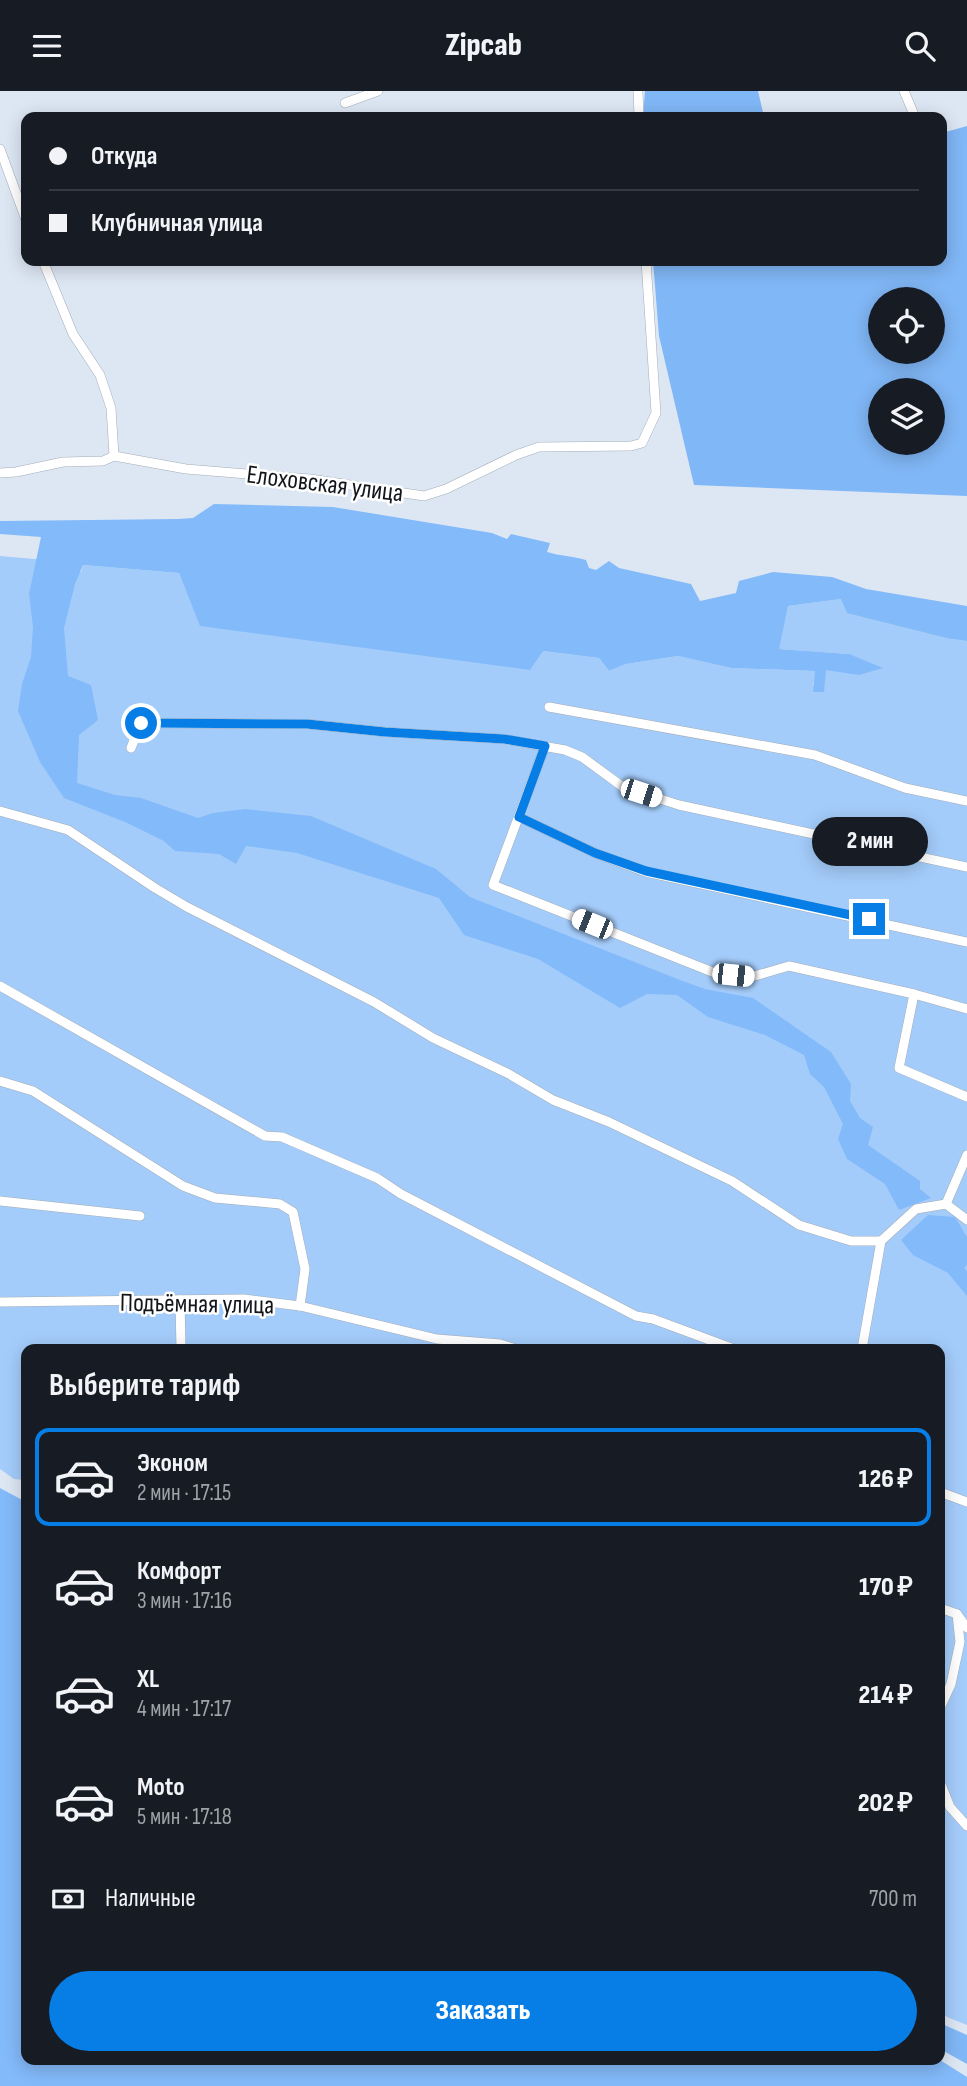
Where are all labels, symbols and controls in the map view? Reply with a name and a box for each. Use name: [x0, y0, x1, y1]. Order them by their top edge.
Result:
text: Zipcab: [445, 26, 522, 65]
icon: menu: [28, 27, 66, 65]
icon: search: [901, 27, 939, 65]
text: Откуда: [91, 141, 157, 172]
text: Клубничная улица: [91, 208, 263, 239]
map controls: [868, 287, 945, 455]
button: locate: [868, 287, 945, 364]
button: layers: [868, 378, 945, 455]
street label: Елоховская улица: [245, 460, 405, 509]
route start: [125, 707, 157, 739]
car: [618, 777, 665, 809]
callout: 2 мин: [811, 817, 927, 867]
text: 2 мин: [847, 827, 893, 855]
route end: [853, 903, 885, 935]
car: [569, 906, 616, 942]
car: [712, 962, 755, 988]
street label: Подъёмная улица: [120, 1288, 274, 1321]
text: Выберите тариф: [49, 1366, 240, 1405]
icon: car: [53, 1446, 116, 1509]
text: Эконом: [137, 1448, 208, 1479]
text: 126 ₽: [859, 1464, 913, 1495]
text: 2 мин · 17:15: [137, 1479, 231, 1507]
icon: car: [53, 1554, 116, 1617]
text: Комфорт: [137, 1556, 221, 1587]
text: 170 ₽: [859, 1572, 913, 1603]
text: 3 мин · 17:16: [137, 1587, 232, 1615]
icon: car: [53, 1662, 116, 1725]
text: XL: [137, 1664, 159, 1695]
text: 214 ₽: [859, 1680, 913, 1711]
text: 4 мин · 17:17: [137, 1695, 231, 1723]
icon: car: [53, 1770, 116, 1833]
text: Moto: [137, 1772, 185, 1803]
text: 202 ₽: [858, 1788, 913, 1819]
text: 5 мин · 17:18: [137, 1803, 232, 1831]
icon: cash: [49, 1880, 87, 1918]
text: Наличные: [105, 1883, 196, 1914]
text: 700 m: [869, 1885, 917, 1913]
button: Заказать: [49, 1971, 917, 2051]

